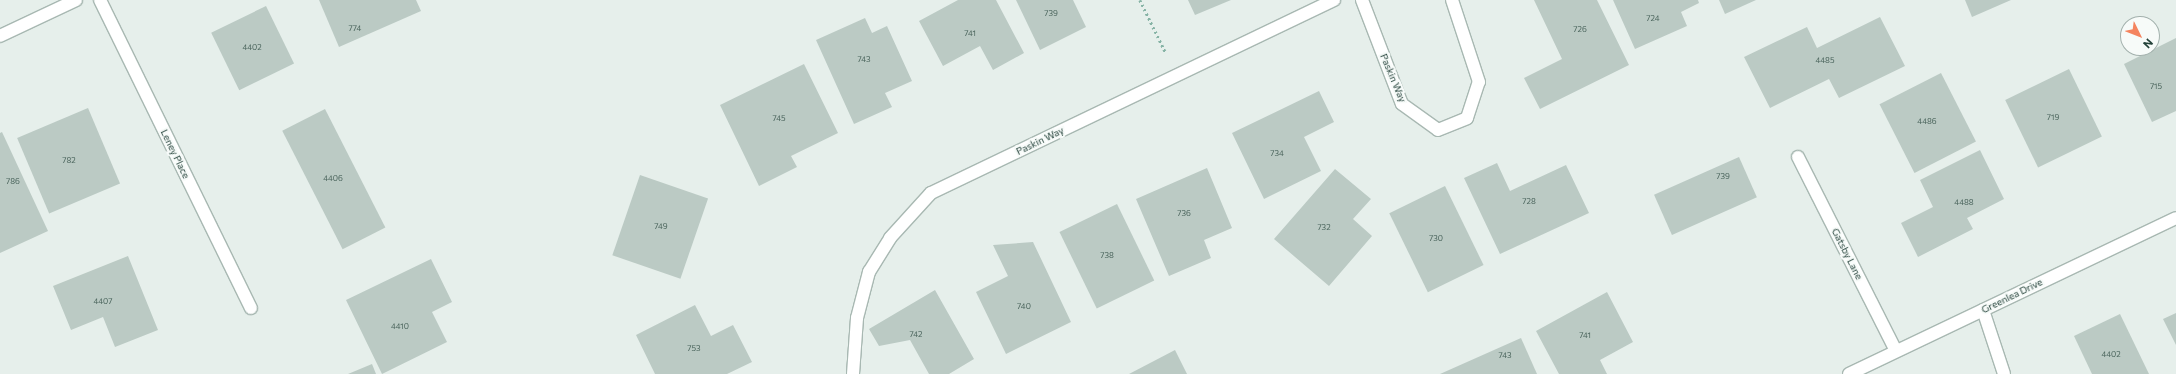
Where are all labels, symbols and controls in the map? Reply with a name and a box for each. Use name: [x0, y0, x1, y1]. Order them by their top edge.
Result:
house number: 739: [1044, 9, 1058, 19]
house number: 724: [1646, 14, 1660, 24]
north arrow: [2120, 16, 2160, 56]
house number: 774: [349, 24, 361, 34]
house number: 726: [1573, 25, 1587, 35]
house number: 741: [964, 29, 976, 39]
text: N: [2141, 36, 2156, 51]
house number: 4402: [242, 43, 262, 53]
street label: Paskin Way: [1377, 52, 1409, 104]
house number: 743: [857, 55, 871, 65]
house number: 4485: [1815, 56, 1835, 66]
house number: 715: [2150, 82, 2162, 92]
house number: 719: [2047, 113, 2059, 123]
house number: 745: [772, 114, 786, 124]
house number: 4486: [1917, 117, 1937, 127]
street label: Paskin Way: [1014, 124, 1066, 158]
street label: Leney Place: [158, 127, 192, 181]
house number: 734: [1270, 149, 1284, 159]
house number: 782: [62, 156, 76, 166]
house number: 739: [1716, 172, 1730, 182]
house number: 4406: [323, 174, 343, 184]
house number: 786: [6, 177, 20, 187]
house number: 728: [1522, 197, 1536, 207]
house number: 4488: [1954, 198, 1974, 208]
house number: 736: [1177, 209, 1191, 219]
house number: 749: [654, 222, 668, 232]
house number: 732: [1317, 223, 1331, 233]
street label: Gatsby Lane: [1829, 226, 1865, 282]
house number: 730: [1429, 234, 1443, 244]
house number: 738: [1100, 251, 1114, 261]
street label: Greenlea Drive: [1979, 276, 2045, 316]
house number: 4407: [93, 297, 113, 307]
house number: 740: [1017, 302, 1031, 312]
house number: 4410: [391, 322, 409, 332]
house number: 742: [910, 330, 922, 340]
house number: 741: [1579, 331, 1591, 341]
house number: 753: [687, 344, 701, 354]
house number: 4402: [2101, 350, 2121, 360]
house number: 743: [1498, 351, 1512, 361]

